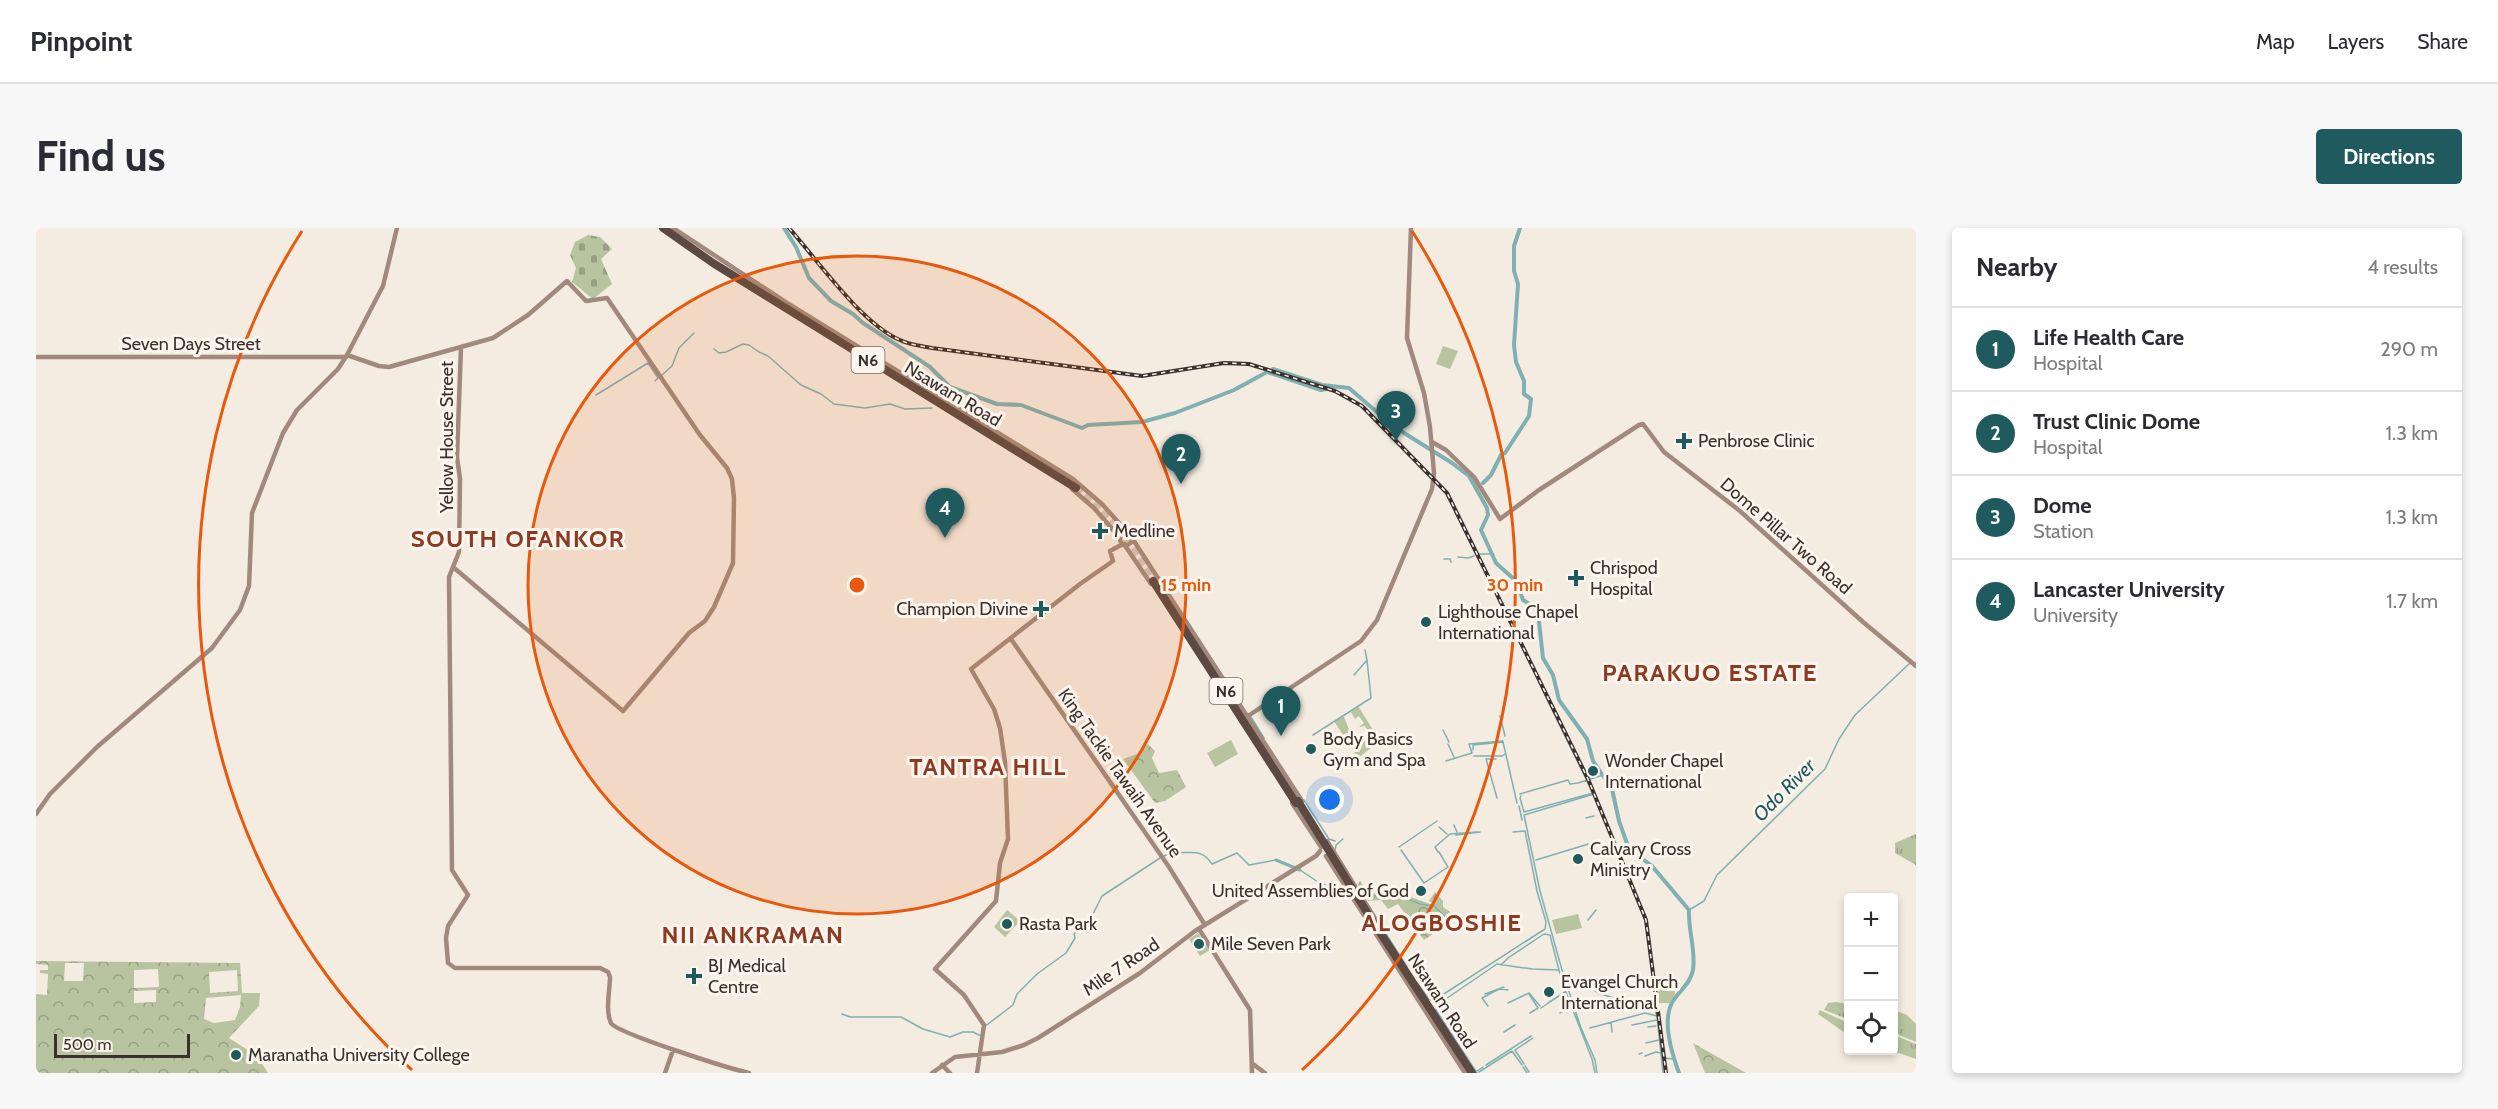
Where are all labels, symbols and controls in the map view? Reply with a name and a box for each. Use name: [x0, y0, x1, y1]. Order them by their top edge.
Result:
text: Pinpoint: [30, 24, 132, 58]
text: Map: [2256, 29, 2295, 54]
text: Layers: [2328, 29, 2384, 54]
text: Share: [2417, 29, 2468, 54]
button: Directions: [2316, 129, 2462, 184]
text: Find us: [36, 130, 165, 182]
text: Nearby: [1976, 251, 2057, 283]
text: 4 results: [2367, 255, 2438, 279]
text: Life Health Care: [2033, 324, 2184, 351]
street label: Seven Days Street: [121, 333, 261, 355]
text: 1: [1992, 337, 1999, 361]
text: 290 m: [2380, 337, 2438, 361]
road number: N6: [852, 347, 884, 373]
text: Hospital: [2033, 351, 2103, 375]
street label: Nsawam Road: [901, 357, 1005, 431]
street label: Yellow House Street: [436, 361, 458, 514]
pin: 3: [1376, 392, 1416, 441]
text: Trust Clinic Dome: [2033, 408, 2200, 435]
text: 2: [1990, 421, 2001, 445]
text: 1.3 km: [2386, 421, 2438, 445]
place label: Penbrose Clinic: [1698, 430, 1815, 452]
marker: Penbrose Clinic: [1675, 432, 1693, 450]
pin: 2: [1162, 434, 1200, 484]
text: Hospital: [2033, 435, 2103, 459]
street label: Dome Pillar Two Road: [1716, 473, 1856, 599]
pin: 4: [926, 488, 964, 538]
text: Dome: [2033, 492, 2092, 519]
text: 3: [1990, 505, 2001, 529]
text: 1.3 km: [2386, 505, 2438, 529]
text: Station: [2033, 519, 2094, 543]
place label: Medline: [1114, 520, 1175, 542]
marker: Medline: [1091, 522, 1109, 540]
district label: SOUTH OFANKOR: [411, 524, 625, 553]
place label: Chrispod Hospital: [1590, 557, 1658, 600]
marker: Chrispod Hospital: [1567, 569, 1585, 587]
text: 15 min: [1161, 574, 1211, 596]
text: 30 min: [1487, 574, 1543, 596]
centre of rings: [847, 575, 867, 595]
text: Lancaster University: [2033, 576, 2225, 603]
text: 4: [1989, 589, 2002, 613]
text: 1.7 km: [2386, 589, 2438, 613]
place label: Champion Divine: [896, 598, 1028, 620]
marker: Champion Divine: [1032, 600, 1050, 618]
place label: Lighthouse Chapel International: [1438, 601, 1579, 644]
text: University: [2033, 603, 2118, 627]
marker: Lighthouse Chapel International: [1419, 615, 1433, 629]
district label: PARAKUO ESTATE: [1602, 658, 1818, 687]
road number: N6: [1210, 678, 1242, 704]
street label: King Tackie Tawaih Avenue: [1053, 684, 1187, 862]
pin: 1: [1262, 686, 1300, 736]
place label: Body Basics Gym and Spa: [1323, 728, 1426, 771]
marker: Body Basics Gym and Spa: [1304, 742, 1318, 756]
place label: Wonder Chapel International: [1605, 750, 1724, 793]
district label: TANTRA HILL: [909, 752, 1067, 781]
water label: Odo River: [1748, 753, 1821, 826]
marker: Wonder Chapel International: [1586, 764, 1600, 778]
your location: [1315, 785, 1344, 814]
place label: Calvary Cross Ministry: [1590, 838, 1691, 881]
marker: Calvary Cross Ministry: [1571, 852, 1585, 866]
place label: United Assemblies of God: [1212, 880, 1409, 902]
marker: United Assemblies of God: [1414, 884, 1428, 898]
map controls: [1844, 893, 1898, 1055]
button: +: [1844, 893, 1898, 947]
district label: ALOGBOSHIE: [1362, 908, 1522, 937]
place label: Rasta Park: [1019, 913, 1098, 935]
marker: Rasta Park: [1000, 917, 1014, 931]
district label: NII ANKRAMAN: [662, 920, 844, 949]
street label: Mile 7 Road: [1078, 933, 1164, 1001]
place label: Mile Seven Park: [1211, 933, 1332, 955]
marker: Mile Seven Park: [1192, 937, 1206, 951]
button: −: [1844, 947, 1898, 1001]
street label: Nsawam Road: [1403, 949, 1481, 1053]
place label: BJ Medical Centre: [708, 955, 787, 998]
marker: BJ Medical Centre: [685, 967, 703, 985]
place label: Evangel Church International: [1561, 971, 1678, 1014]
marker: Evangel Church International: [1542, 985, 1556, 999]
button: locate: [1844, 1001, 1898, 1055]
scale bar: [54, 1031, 190, 1058]
text: 500 m: [63, 1035, 112, 1054]
place label: Maranatha University College: [248, 1044, 470, 1066]
marker: Maranatha University College: [229, 1048, 243, 1062]

